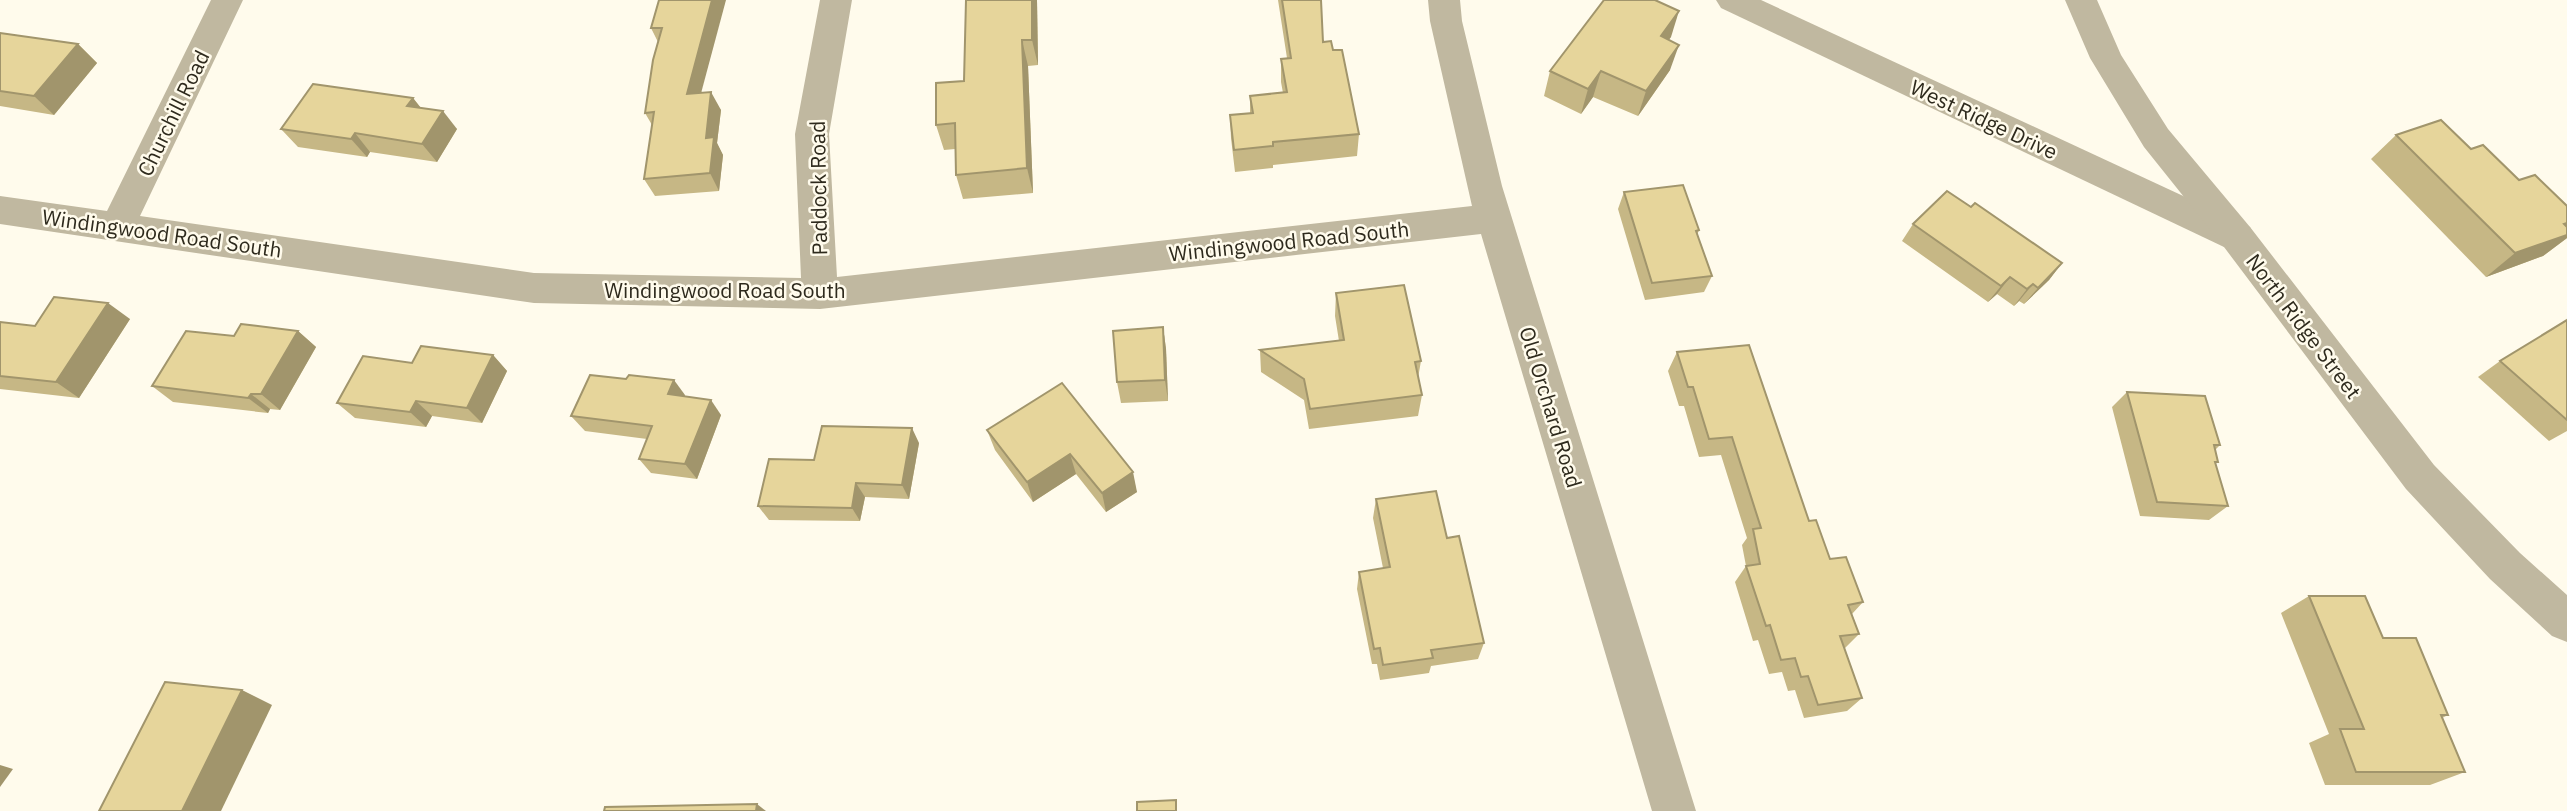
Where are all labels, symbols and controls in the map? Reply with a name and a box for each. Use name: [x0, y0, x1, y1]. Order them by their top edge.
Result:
street label: Churchill Road: [130, 45, 216, 181]
street label: West Ridge Drive: [1906, 73, 2062, 165]
street label: Paddock Road: [803, 120, 833, 256]
street label: Windingwood Road South: [40, 202, 284, 264]
street label: Windingwood Road South: [1167, 214, 1411, 268]
street label: North Ridge Street: [2240, 248, 2368, 404]
street label: Windingwood Road South: [604, 276, 846, 304]
street label: Old Orchard Road: [1513, 323, 1589, 491]

